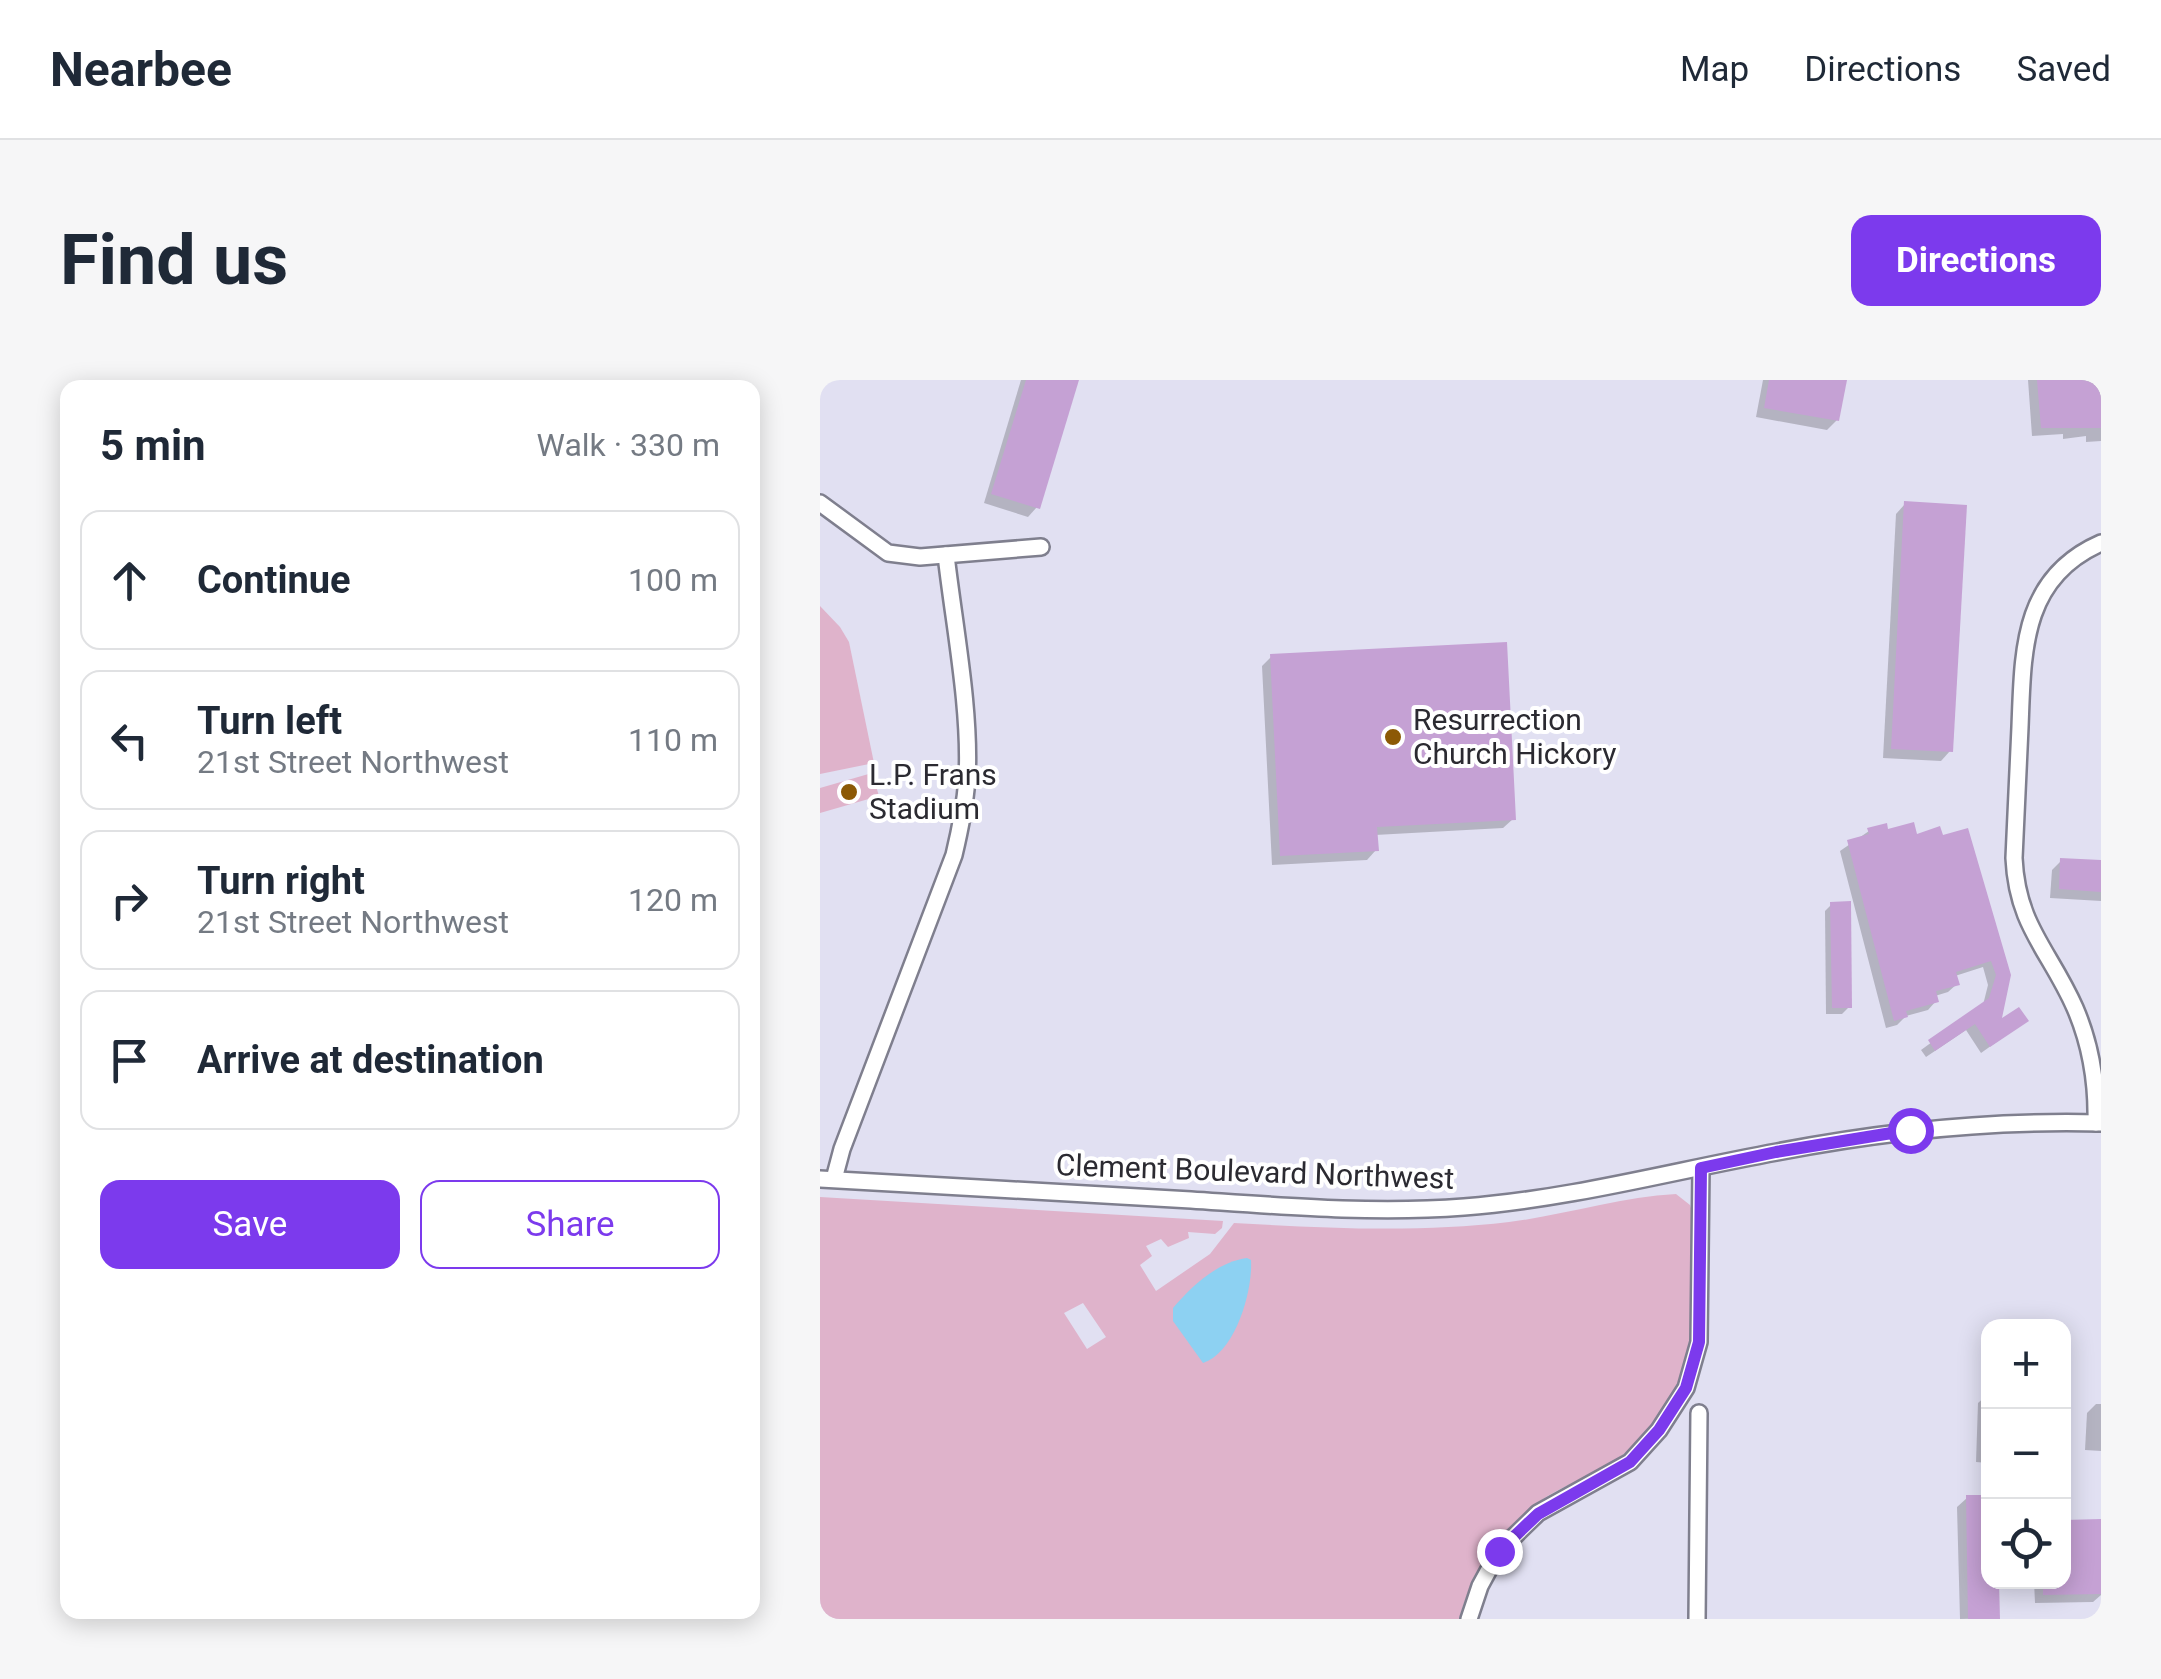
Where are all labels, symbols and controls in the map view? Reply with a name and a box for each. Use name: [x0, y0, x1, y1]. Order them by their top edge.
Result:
text: Nearbee: [50, 41, 232, 98]
text: Map: [1680, 49, 1749, 90]
text: Directions: [1804, 49, 1961, 90]
text: Saved: [2016, 49, 2111, 90]
button: Directions: [1851, 215, 2101, 306]
text: Find us: [60, 219, 288, 301]
text: 5 min: [100, 421, 206, 470]
text: Walk · 330 m: [537, 426, 720, 464]
icon: ahead: [102, 553, 157, 608]
text: Continue: [197, 558, 351, 602]
text: 100 m: [628, 561, 718, 599]
text: Turn left: [197, 699, 342, 743]
place label: Resurrection Church Hickory: [1413, 702, 1616, 771]
icon: left: [102, 713, 157, 768]
text: 110 m: [628, 721, 718, 759]
marker: Resurrection Church Hickory: [1382, 726, 1404, 748]
text: 21st Street Northwest: [197, 743, 509, 781]
place label: L.P. Frans Stadium: [869, 757, 997, 826]
marker: L.P. Frans Stadium: [838, 781, 860, 803]
text: Turn right: [197, 859, 365, 903]
icon: right: [102, 873, 157, 928]
text: 120 m: [628, 881, 718, 919]
text: 21st Street Northwest: [197, 903, 509, 941]
icon: arrive: [102, 1033, 157, 1088]
text: Arrive at destination: [197, 1038, 544, 1082]
route start: [1888, 1108, 1934, 1154]
street label: Clement Boulevard Northwest: [1055, 1147, 1455, 1196]
button: Save: [100, 1180, 400, 1269]
button: Share: [420, 1180, 720, 1269]
map controls: [1981, 1319, 2071, 1589]
button: +: [1981, 1319, 2071, 1409]
button: −: [1981, 1409, 2071, 1499]
button: locate: [1981, 1499, 2071, 1589]
route end: [1477, 1529, 1523, 1575]

